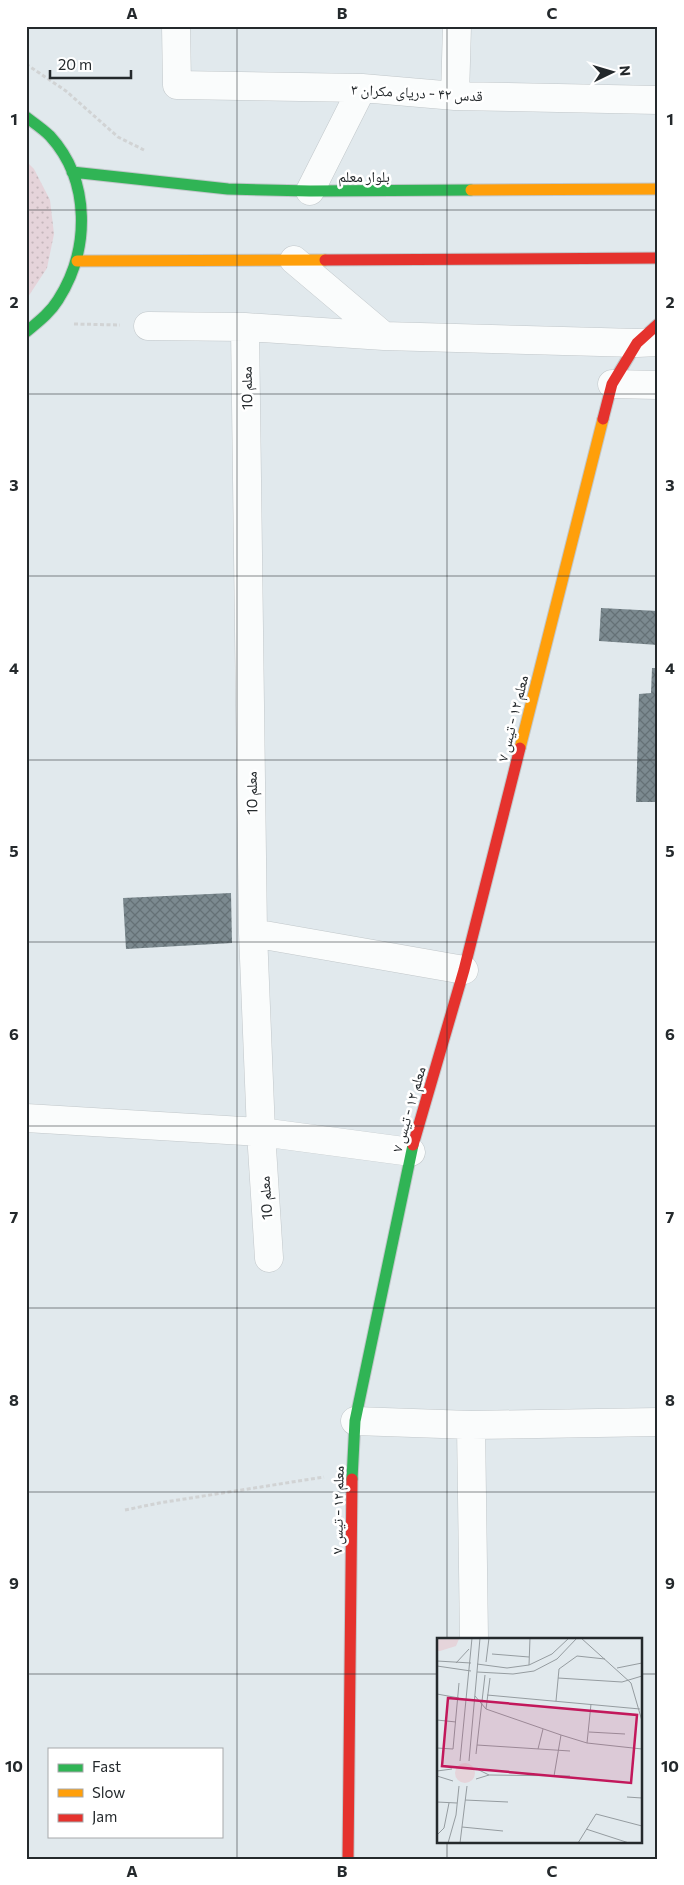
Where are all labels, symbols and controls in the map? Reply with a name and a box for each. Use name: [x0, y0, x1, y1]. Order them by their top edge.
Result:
text: A: [126, 3, 138, 22]
text: B: [337, 3, 348, 22]
text: C: [547, 3, 558, 22]
scale bar: [50, 48, 131, 80]
north arrow: [586, 48, 636, 98]
text: 20 m: [58, 55, 92, 73]
text: N: [617, 65, 634, 77]
street label: قدس ۴۲ - دریای مکران ۳: [351, 80, 483, 106]
text: 1: [10, 109, 18, 128]
text: 1: [666, 109, 674, 128]
street label: بلوار معلم: [338, 167, 390, 187]
text: 2: [9, 292, 19, 311]
text: 2: [665, 292, 675, 311]
street label: معلم 10: [237, 366, 257, 410]
text: 3: [9, 475, 19, 494]
text: 3: [665, 475, 675, 494]
text: 4: [9, 658, 19, 677]
text: 4: [665, 658, 675, 677]
street label: معلم ۱۲ - تیس ۷: [493, 673, 533, 764]
street label: معلم 10: [242, 771, 262, 815]
text: 5: [9, 841, 19, 860]
text: 5: [665, 841, 675, 860]
text: 6: [9, 1024, 19, 1043]
text: 6: [665, 1024, 675, 1043]
street label: معلم ۱۲ - تیس ۷: [387, 1064, 431, 1155]
street label: معلم 10: [254, 1175, 277, 1220]
text: 7: [10, 1207, 19, 1226]
text: 7: [666, 1207, 675, 1226]
text: 8: [9, 1390, 19, 1409]
text: 8: [665, 1390, 675, 1409]
street label: معلم ۱۲ - تیس ۷: [327, 1465, 349, 1554]
text: 9: [9, 1573, 19, 1592]
text: 9: [665, 1573, 675, 1592]
inset map: [437, 1638, 642, 1842]
legend: [48, 1748, 222, 1838]
text: 10: [5, 1756, 23, 1775]
text: 10: [661, 1756, 679, 1775]
text: Fast: [92, 1757, 121, 1775]
text: Slow: [92, 1783, 125, 1801]
text: Jam: [92, 1807, 117, 1825]
text: A: [126, 1861, 138, 1880]
text: B: [337, 1861, 348, 1880]
text: C: [547, 1861, 558, 1880]

